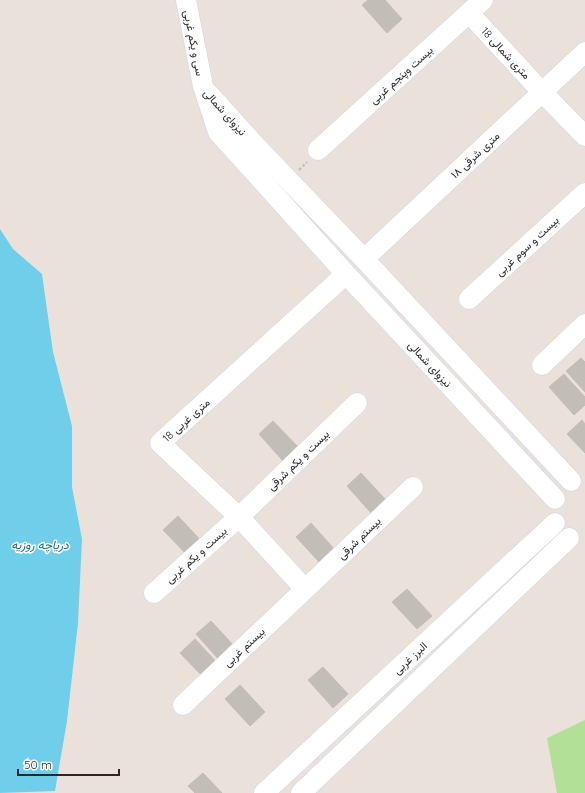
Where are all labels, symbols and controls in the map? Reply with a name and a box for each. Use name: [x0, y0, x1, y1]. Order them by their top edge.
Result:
street label: سی و یکم غربی: [180, 9, 207, 78]
street label: 18 متری شمالی: [478, 24, 534, 82]
street label: بیست وپنجم غربی: [366, 43, 436, 108]
street label: نیزوای شمالی: [200, 86, 250, 138]
street label: ۱۸ متری شرقی: [448, 129, 502, 181]
street label: بیست و سوم غربی: [492, 213, 562, 280]
street label: نیزوای شمالی: [405, 338, 455, 390]
street label: 18 متری غربی: [159, 395, 213, 445]
street label: بیست و یکم شرقی: [264, 427, 333, 494]
street label: بیستم شرقی: [334, 514, 384, 563]
street label: بیست و یکم غربی: [162, 524, 230, 587]
water label: دریاچه روزیه: [11, 537, 69, 553]
street label: بیستم غربی: [220, 624, 268, 670]
street label: البرز غربی: [390, 639, 430, 677]
scale bar: [18, 751, 119, 777]
text: 50 m: [24, 757, 52, 772]

